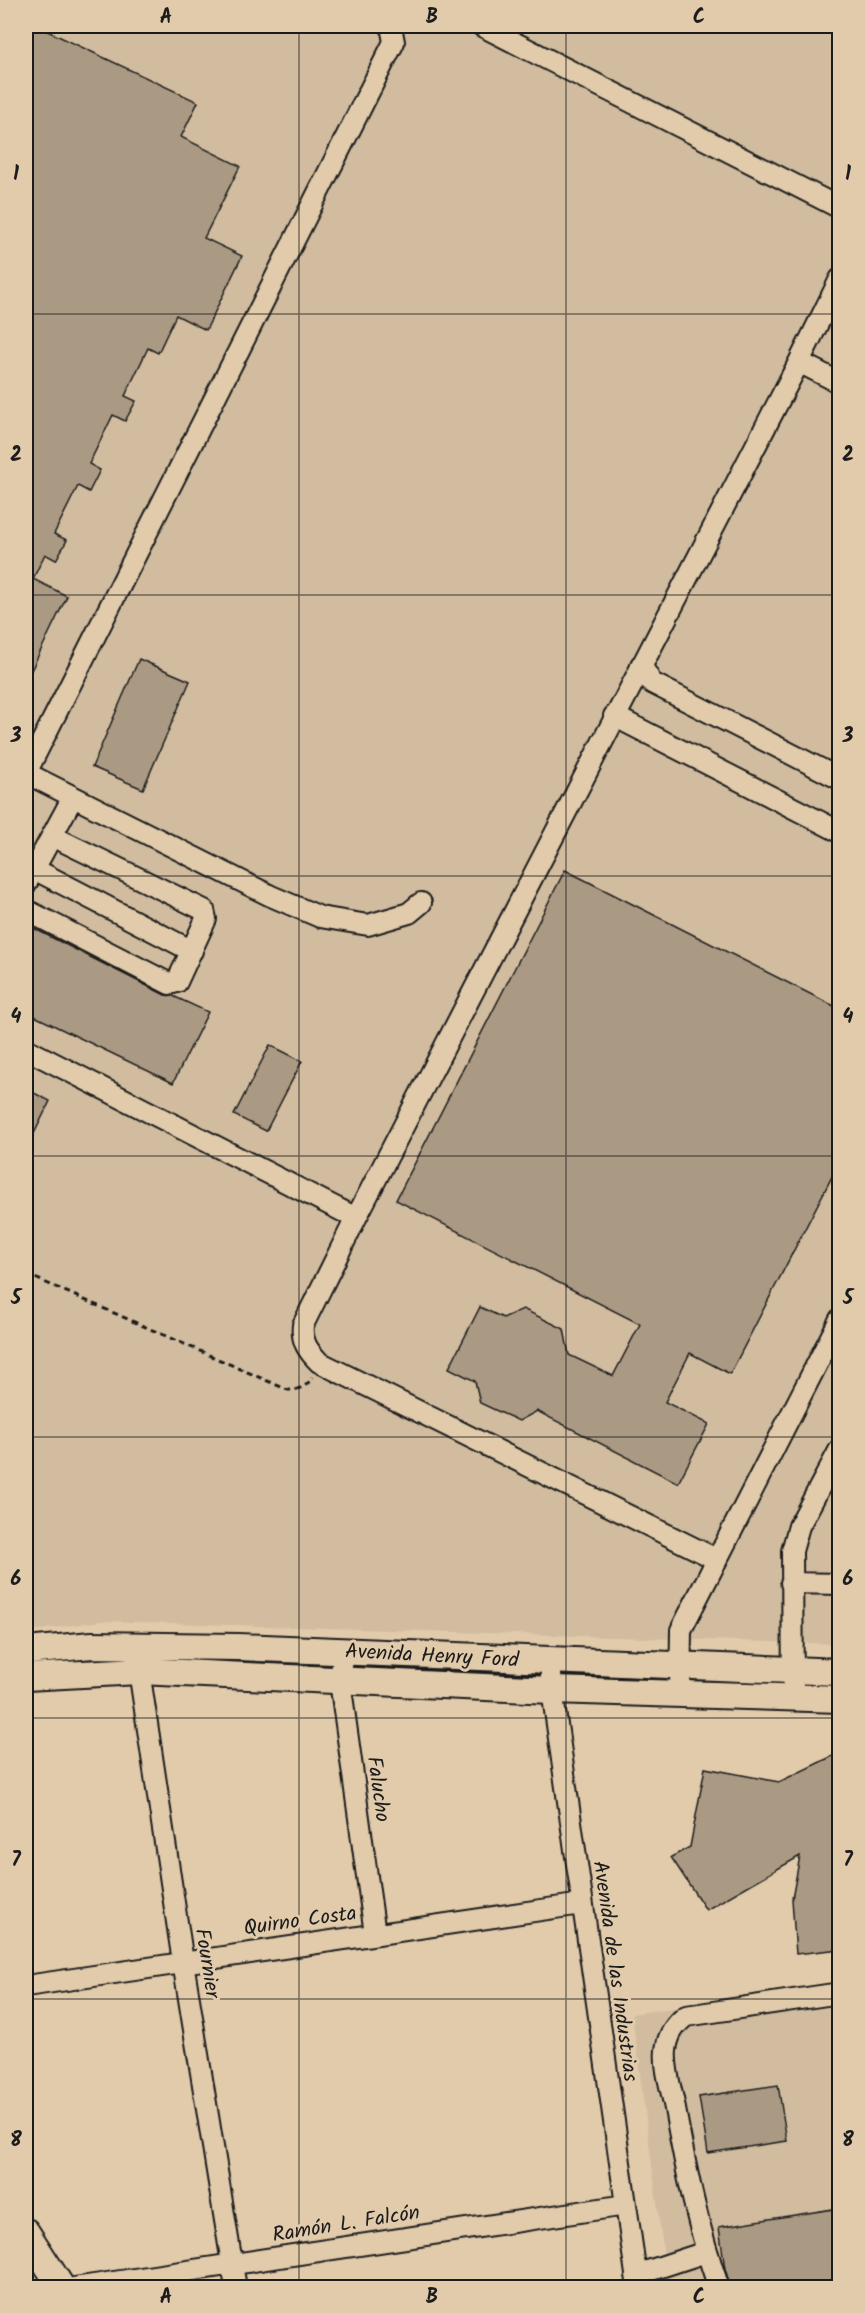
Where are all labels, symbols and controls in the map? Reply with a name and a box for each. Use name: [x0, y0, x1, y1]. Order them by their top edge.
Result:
text: A: [160, 2, 172, 34]
text: B: [426, 2, 438, 34]
text: C: [693, 2, 705, 34]
text: 1: [13, 159, 19, 191]
text: 1: [845, 159, 851, 191]
text: 2: [10, 440, 22, 472]
text: 2: [842, 440, 854, 472]
text: 3: [10, 721, 22, 753]
text: 3: [842, 721, 854, 753]
text: 4: [11, 1002, 22, 1034]
text: 4: [843, 1002, 854, 1034]
text: 5: [10, 1283, 23, 1315]
text: 5: [842, 1283, 855, 1315]
text: 6: [11, 1564, 22, 1596]
text: 6: [843, 1564, 854, 1596]
street label: Avenida Henry Ford: [344, 1635, 520, 1678]
street label: Falucho: [357, 1754, 398, 1824]
text: 7: [11, 1845, 21, 1877]
text: 7: [843, 1845, 853, 1877]
street label: Avenida de las Industrias: [583, 1859, 646, 2084]
street label: Quirno Costa: [242, 1897, 359, 1946]
street label: Fournier: [185, 1926, 228, 2001]
text: 8: [10, 2125, 22, 2157]
text: 8: [842, 2125, 854, 2157]
street label: Ramón L. Falcón: [270, 2197, 422, 2252]
text: A: [160, 2282, 172, 2313]
text: B: [426, 2282, 438, 2313]
text: C: [693, 2282, 705, 2313]

